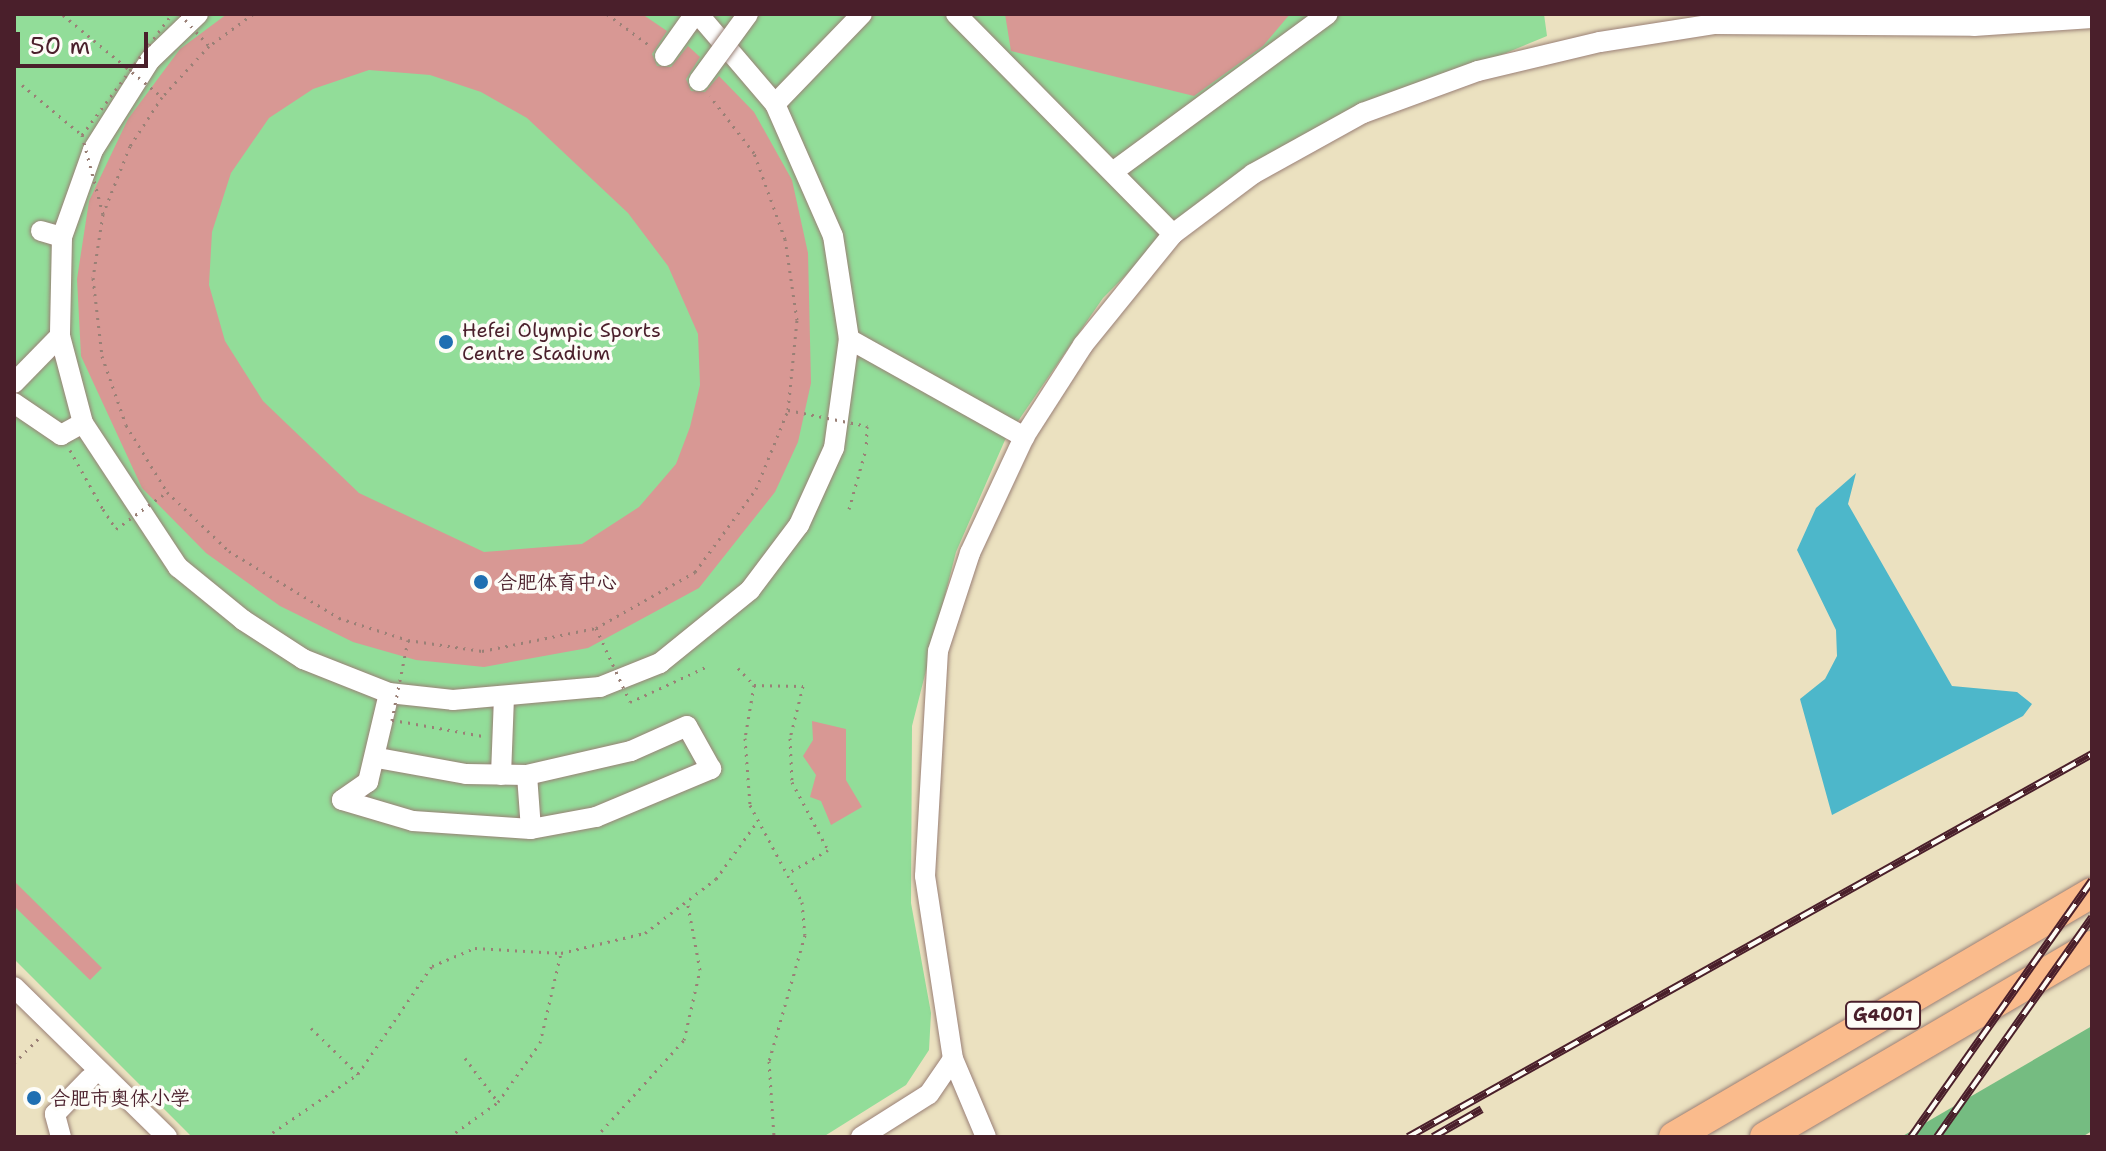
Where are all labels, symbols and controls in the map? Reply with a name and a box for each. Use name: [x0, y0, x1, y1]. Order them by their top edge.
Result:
scale bar: [20, 16, 152, 66]
text: 50 m: [30, 30, 90, 62]
place label: Hefei Olympic Sports Centre Stadium: [462, 318, 661, 365]
marker: Hefei Olympic Sports Centre Stadium: [437, 333, 455, 351]
place label: 合肥体育中心: [497, 570, 617, 594]
marker: 合肥体育中心: [472, 573, 490, 591]
road number: G4001: [1845, 1001, 1921, 1029]
place label: 合肥市奥体小学: [50, 1086, 190, 1110]
marker: 合肥市奥体小学: [25, 1089, 43, 1107]

